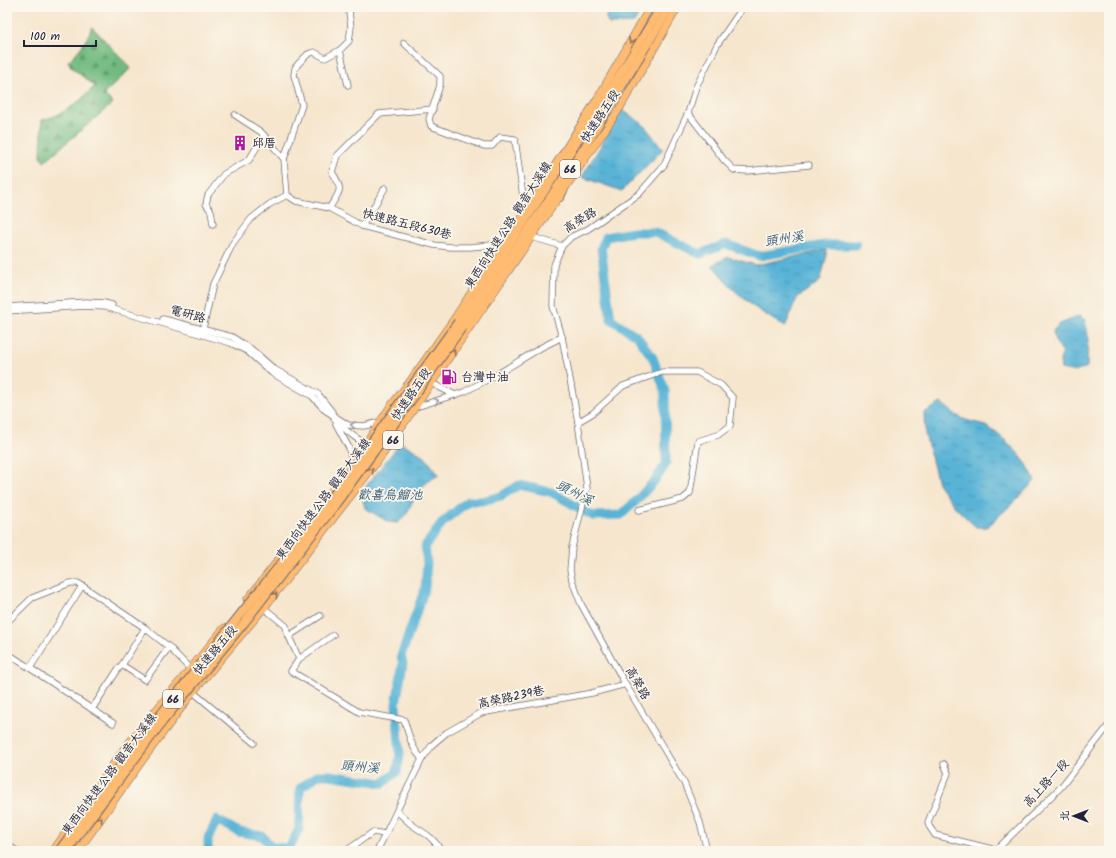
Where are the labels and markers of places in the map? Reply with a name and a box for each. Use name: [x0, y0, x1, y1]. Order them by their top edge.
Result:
building icon: 邱厝: [231, 134, 249, 152]
place label: 邱厝: [252, 134, 276, 153]
fuel station icon: 台灣中油: [440, 368, 458, 386]
place label: 台灣中油: [461, 368, 509, 387]

